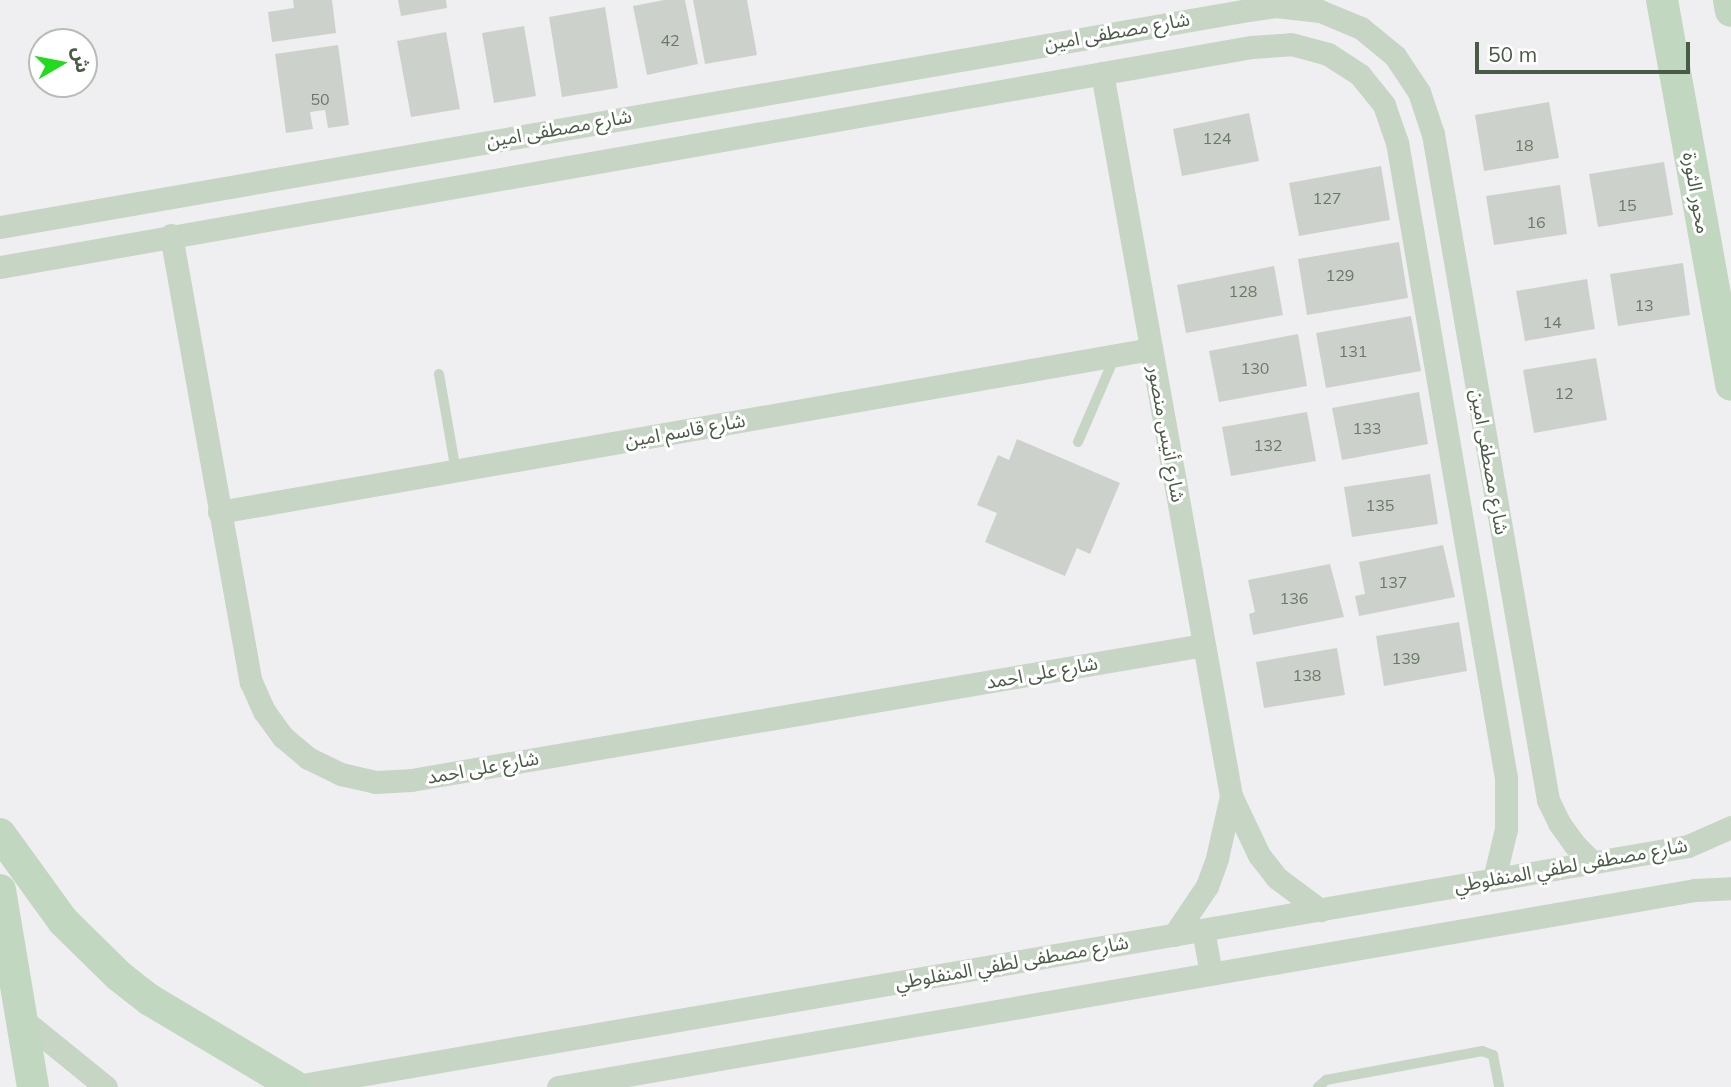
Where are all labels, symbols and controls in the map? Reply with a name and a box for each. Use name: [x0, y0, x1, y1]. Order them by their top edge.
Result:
street label: شارع مصطفى امين: [1042, 8, 1192, 56]
north arrow: [28, 28, 98, 98]
scale bar: [1479, 28, 1694, 72]
house number: 42: [660, 30, 680, 50]
text: 50 m: [1488, 41, 1537, 67]
text: ش: [68, 45, 96, 75]
house number: 50: [310, 89, 330, 109]
street label: شارع مصطفى امين: [484, 105, 634, 153]
house number: 124: [1203, 128, 1231, 148]
house number: 18: [1514, 135, 1534, 155]
street label: محور الثورة: [1678, 150, 1714, 236]
house number: 127: [1313, 188, 1341, 208]
house number: 15: [1617, 195, 1637, 215]
house number: 16: [1526, 212, 1546, 232]
house number: 129: [1326, 265, 1354, 285]
house number: 128: [1229, 281, 1257, 301]
house number: 13: [1634, 295, 1654, 315]
house number: 14: [1542, 312, 1562, 332]
house number: 131: [1339, 341, 1367, 361]
house number: 130: [1241, 358, 1269, 378]
street label: شارع أنيس منصور: [1143, 364, 1189, 504]
house number: 12: [1554, 383, 1574, 403]
street label: شارع مصطفى امين: [1465, 387, 1513, 537]
street label: شارع قاسم امين: [623, 409, 747, 453]
house number: 133: [1353, 418, 1381, 438]
house number: 132: [1254, 435, 1282, 455]
house number: 135: [1366, 495, 1394, 515]
house number: 137: [1379, 572, 1407, 592]
house number: 136: [1280, 588, 1308, 608]
house number: 139: [1392, 648, 1420, 668]
street label: شارع على احمد: [984, 652, 1100, 694]
house number: 138: [1293, 665, 1321, 685]
street label: شارع على احمد: [425, 747, 541, 789]
street label: شارع مصطفى لطفي المنفلوطي: [1453, 834, 1689, 898]
street label: شارع مصطفى لطفي المنفلوطي: [894, 931, 1130, 995]

